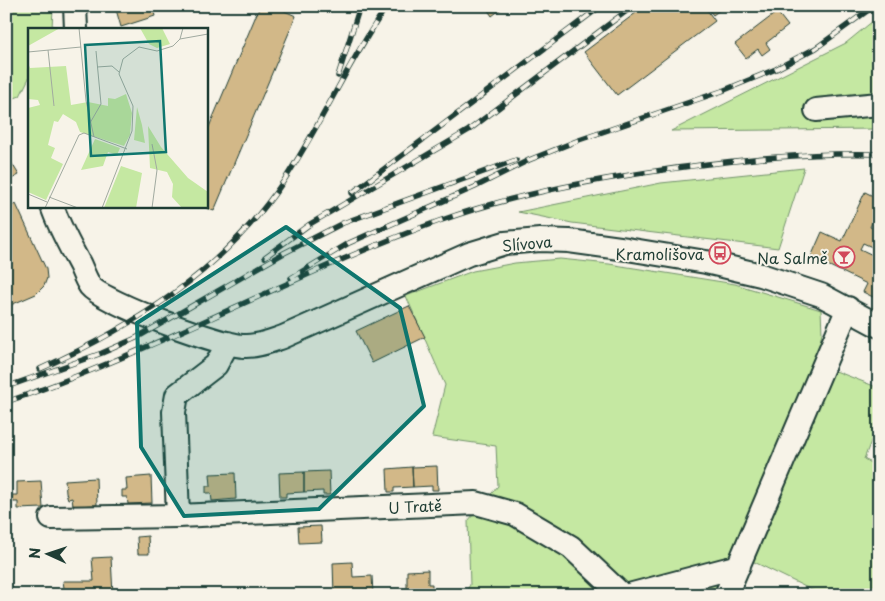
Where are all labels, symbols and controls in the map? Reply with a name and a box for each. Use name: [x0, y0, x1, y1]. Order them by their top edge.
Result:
inset map: [28, 28, 208, 208]
street label: Slívova: [501, 229, 554, 257]
bus stop icon: Kramolišova: [708, 241, 732, 265]
place label: Kramolišova: [616, 242, 705, 265]
bar icon: Na Salmě: [832, 245, 856, 269]
place label: Na Salmě: [757, 246, 828, 269]
street label: U Tratě: [387, 493, 443, 519]
north arrow: [22, 528, 72, 578]
text: N: [24, 547, 45, 559]

